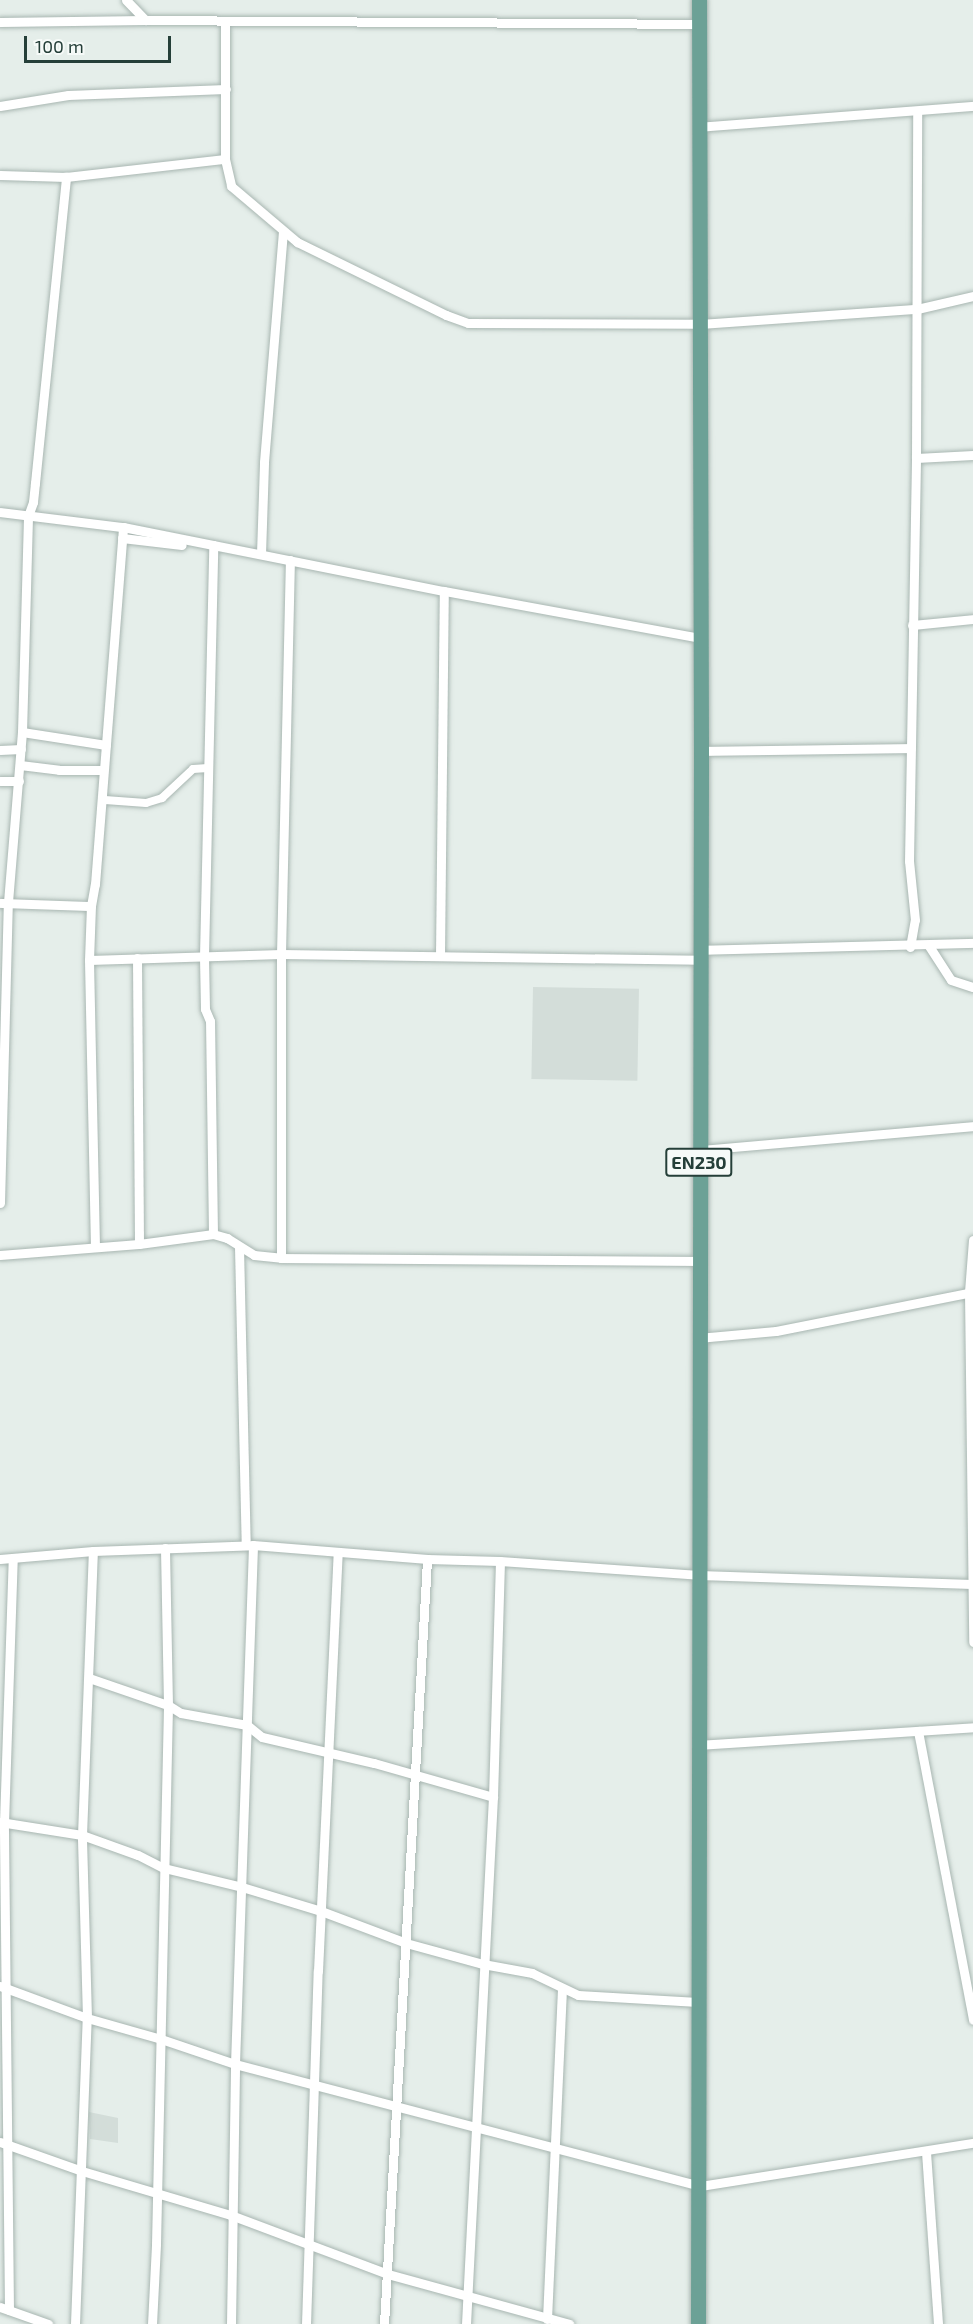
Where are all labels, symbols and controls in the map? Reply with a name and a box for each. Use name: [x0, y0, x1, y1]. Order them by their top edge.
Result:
scale bar: [27, 24, 174, 62]
text: 100 m: [35, 35, 84, 57]
road number: EN230: [664, 1147, 734, 1177]

